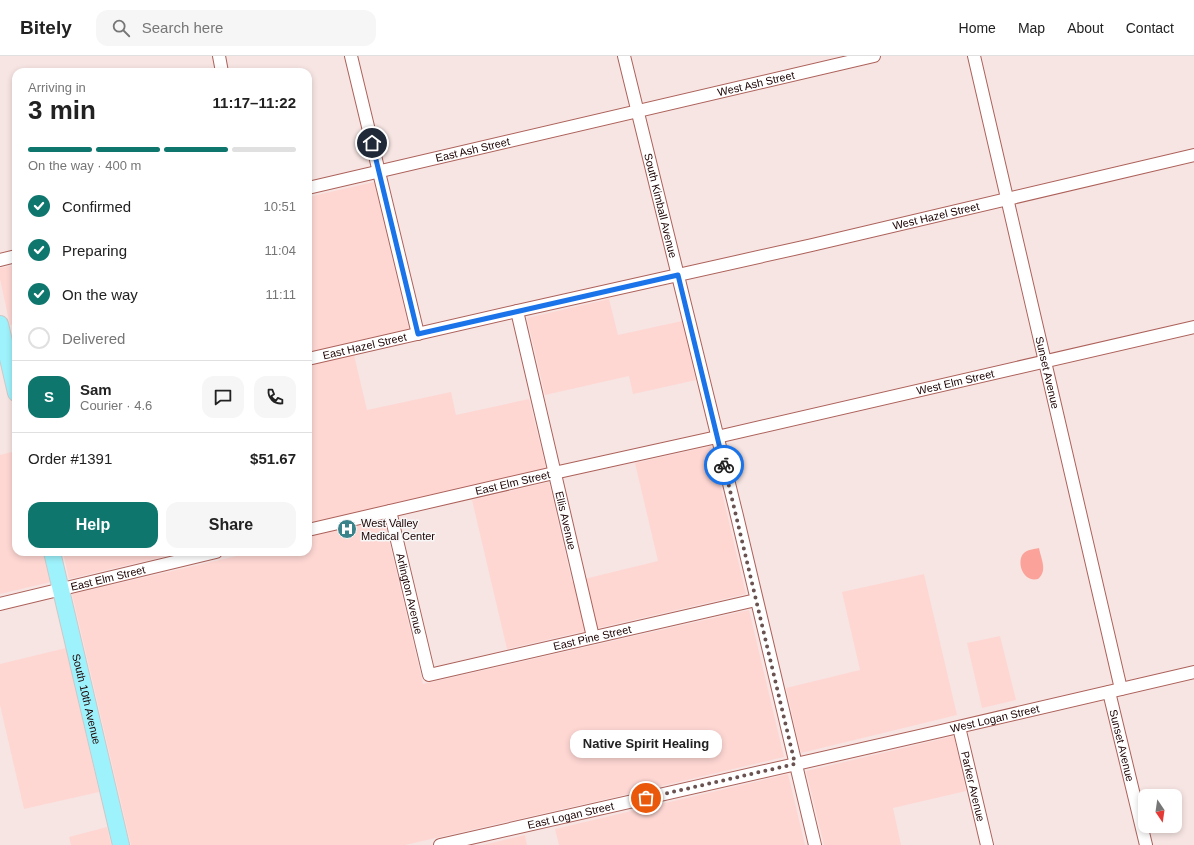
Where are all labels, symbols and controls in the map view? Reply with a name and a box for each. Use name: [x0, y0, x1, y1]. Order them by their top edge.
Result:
search box: [96, 10, 376, 46]
text: Bitely: [20, 17, 72, 38]
icon: search: [110, 17, 132, 39]
text: Search here: [142, 19, 223, 36]
text: Home: [959, 20, 996, 36]
text: Map: [1018, 20, 1045, 36]
text: About: [1067, 20, 1104, 36]
text: Contact: [1126, 20, 1174, 36]
street label: West Ash Street: [716, 69, 796, 98]
text: Arriving in: [28, 80, 86, 95]
text: 11:17–11:22: [213, 94, 296, 111]
text: 3 min: [28, 95, 96, 125]
pin: [355, 126, 389, 160]
icon: home: [361, 132, 383, 154]
street label: East Ash Street: [434, 135, 511, 164]
street label: South Kimball Avenue: [642, 152, 679, 259]
text: On the way · 400 m: [28, 158, 141, 173]
icon: check: [28, 195, 50, 217]
text: Confirmed: [62, 198, 131, 215]
text: 10:51: [263, 199, 296, 214]
street label: West Hazel Street: [891, 200, 980, 232]
icon: check: [28, 239, 50, 261]
text: Preparing: [62, 242, 127, 259]
text: 11:04: [264, 243, 296, 258]
icon: check: [28, 283, 50, 305]
text: On the way: [62, 286, 138, 303]
text: 11:11: [265, 287, 296, 302]
text: Delivered: [62, 330, 125, 347]
street label: East Hazel Street: [321, 331, 408, 361]
street label: Sunset Avenue: [1033, 335, 1062, 410]
street label: West Elm Street: [915, 367, 995, 397]
button: chat: [202, 376, 244, 418]
button: phone: [254, 376, 296, 418]
text: Sam: [80, 381, 112, 398]
text: S: [44, 388, 54, 405]
text: Courier · 4.6: [80, 398, 152, 413]
courier: [704, 445, 744, 485]
text: Order #1391: [28, 450, 112, 467]
text: $51.67: [250, 450, 296, 467]
icon: bike: [713, 454, 735, 476]
street label: East Elm Street: [474, 468, 551, 497]
street label: Ellis Avenue: [553, 490, 578, 551]
button: Help: [28, 502, 158, 548]
button: Share: [166, 502, 296, 548]
place label: West Valley Medical Center: [361, 517, 435, 542]
hospital icon: West Valley Medical Center: [336, 518, 358, 540]
street label: Arlington Avenue: [394, 552, 425, 635]
street label: East Elm Street: [69, 563, 147, 593]
street label: East Pine Street: [552, 623, 632, 652]
street label: South 10th Avenue: [70, 652, 103, 746]
street label: West Logan Street: [949, 702, 1040, 735]
street label: Sunset Avenue: [1107, 708, 1136, 783]
callout: Native Spirit Healing: [570, 730, 722, 758]
text: Native Spirit Healing: [583, 736, 709, 751]
street label: Parker Avenue: [959, 750, 987, 823]
pin: [629, 781, 663, 815]
icon: bag: [635, 787, 657, 809]
north arrow: [1138, 789, 1182, 833]
map controls: [1138, 789, 1182, 833]
street label: East Logan Street: [526, 800, 615, 831]

